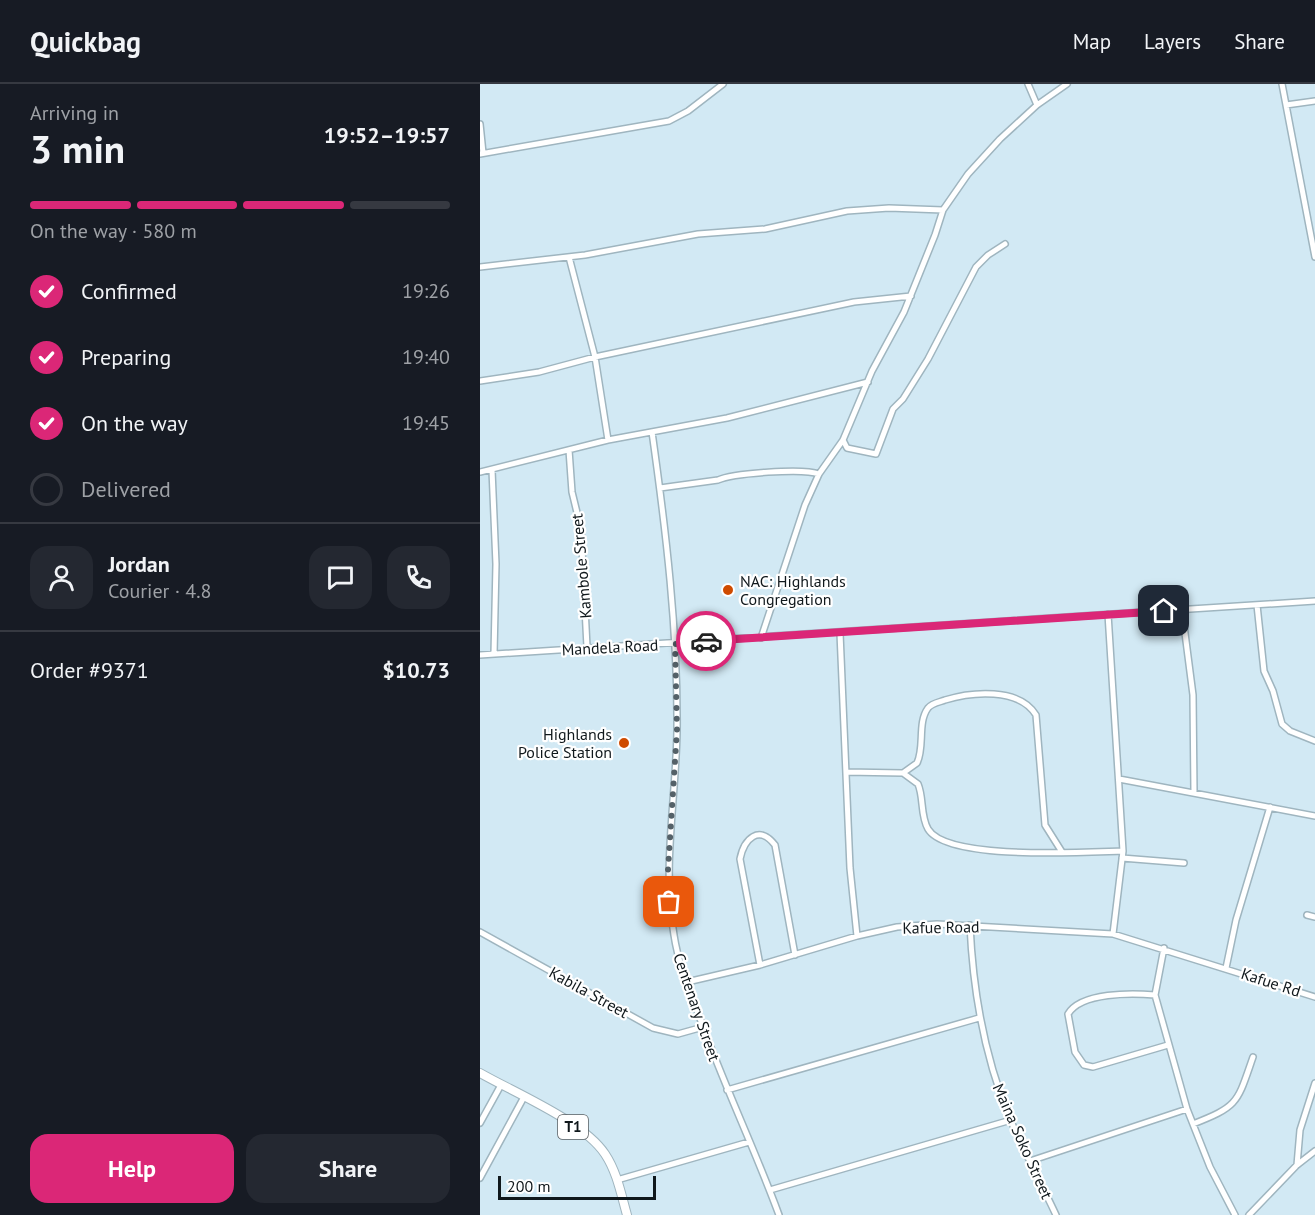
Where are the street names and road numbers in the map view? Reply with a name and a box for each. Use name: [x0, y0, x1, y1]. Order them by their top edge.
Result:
street label: Kambole Street: [566, 512, 596, 619]
street label: Mandela Road: [561, 634, 659, 660]
street label: Kafue Road: [902, 916, 980, 938]
street label: Centenary Street: [669, 950, 725, 1064]
street label: Kabila Street: [546, 962, 633, 1022]
street label: Kafue Rd: [1239, 963, 1303, 1001]
street label: Maina Soko Street: [989, 1080, 1058, 1202]
road number: T1: [558, 1115, 588, 1139]

